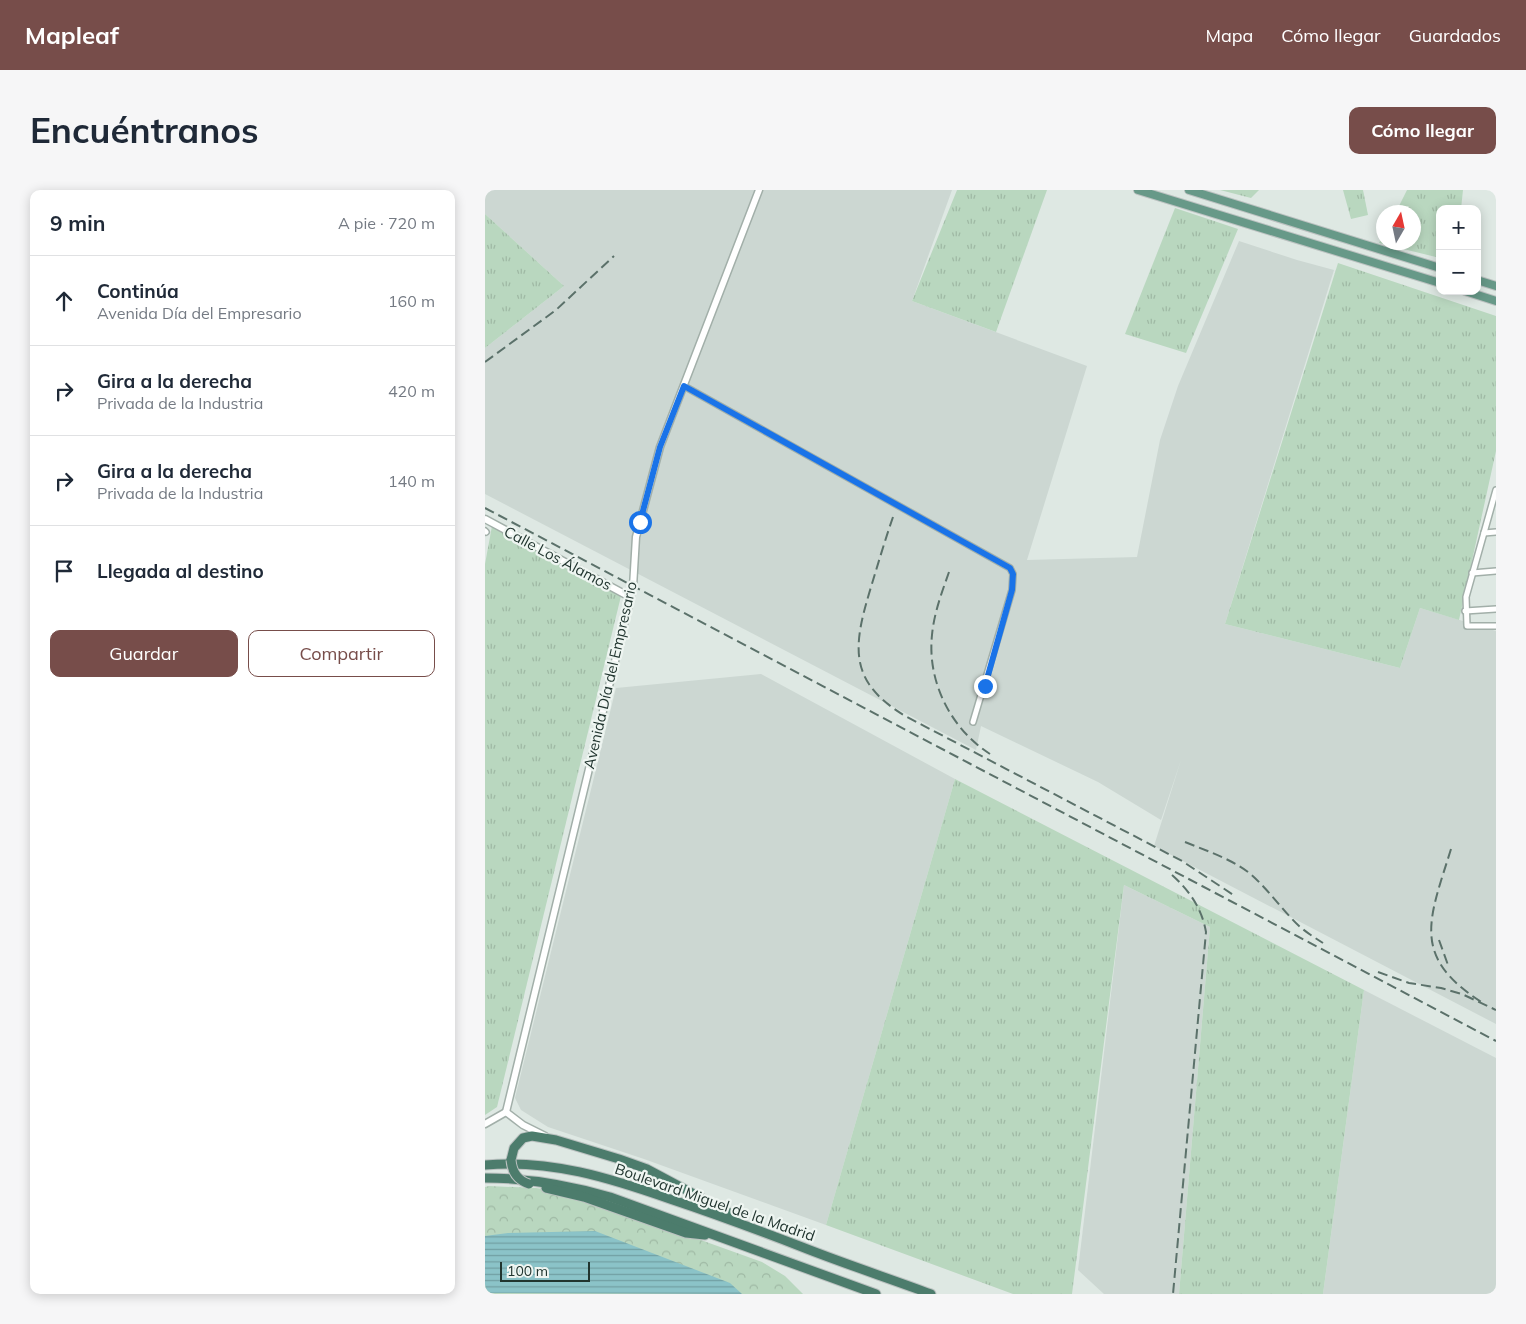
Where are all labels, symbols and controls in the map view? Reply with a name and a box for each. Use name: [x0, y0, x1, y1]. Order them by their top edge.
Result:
text: Mapleaf: [25, 20, 119, 50]
text: Mapa: [1205, 24, 1253, 47]
text: Cómo llegar: [1281, 24, 1381, 47]
text: Guardados: [1409, 24, 1501, 47]
button: Cómo llegar: [1349, 107, 1496, 154]
text: Encuéntranos: [30, 108, 259, 152]
north arrow: [1376, 205, 1421, 250]
map controls: [1436, 205, 1481, 295]
button: +: [1436, 205, 1481, 250]
text: 9 min: [50, 210, 105, 236]
text: A pie · 720 m: [338, 213, 435, 233]
button: −: [1436, 250, 1481, 295]
text: Continúa: [97, 279, 179, 303]
icon: ahead: [50, 287, 78, 315]
text: 160 m: [388, 291, 435, 311]
text: Avenida Día del Empresario: [97, 303, 302, 323]
text: Gira a la derecha: [97, 369, 252, 393]
icon: right: [50, 377, 78, 405]
text: 420 m: [388, 381, 435, 401]
text: Privada de la Industria: [97, 393, 263, 413]
text: Gira a la derecha: [97, 459, 252, 483]
icon: right: [50, 467, 78, 495]
text: 140 m: [388, 471, 435, 491]
text: Privada de la Industria: [97, 483, 263, 503]
route start: [629, 511, 652, 534]
street label: Calle Los Álamos: [501, 522, 615, 594]
icon: arrive: [50, 557, 78, 585]
text: Llegada al destino: [97, 559, 264, 583]
street label: Avenida Día del Empresario: [579, 579, 641, 771]
button: Guardar: [50, 630, 238, 677]
button: Compartir: [248, 630, 435, 677]
route end: [974, 675, 997, 698]
street label: Boulevard Miguel de la Madrid: [612, 1159, 818, 1245]
scale bar: [500, 1259, 590, 1282]
text: 100 m: [507, 1262, 548, 1280]

